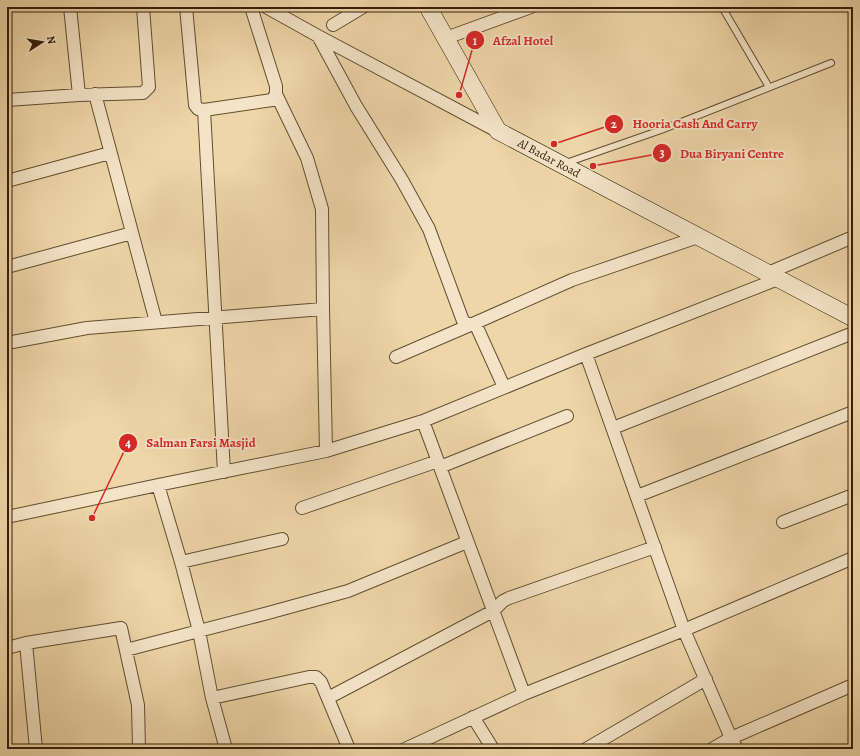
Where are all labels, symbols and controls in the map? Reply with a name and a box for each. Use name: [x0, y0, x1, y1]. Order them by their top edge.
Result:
north arrow: [22, 22, 62, 62]
callout: Afzal Hotel: [465, 28, 561, 53]
text: Afzal Hotel: [492, 32, 554, 49]
text: 1: [473, 33, 478, 49]
text: N: [43, 35, 59, 46]
callout: Hooria Cash And Carry: [604, 111, 765, 136]
text: Hooria Cash And Carry: [632, 115, 758, 132]
text: 2: [611, 116, 617, 132]
street label: Al Badar Road: [514, 134, 584, 181]
callout: Dua Biryani Centre: [652, 141, 792, 166]
text: 3: [659, 145, 665, 161]
text: Dua Biryani Centre: [680, 145, 784, 162]
callout: Salman Farsi Masjid: [118, 430, 264, 455]
text: Salman Farsi Masjid: [146, 434, 256, 451]
text: 4: [125, 435, 131, 451]

